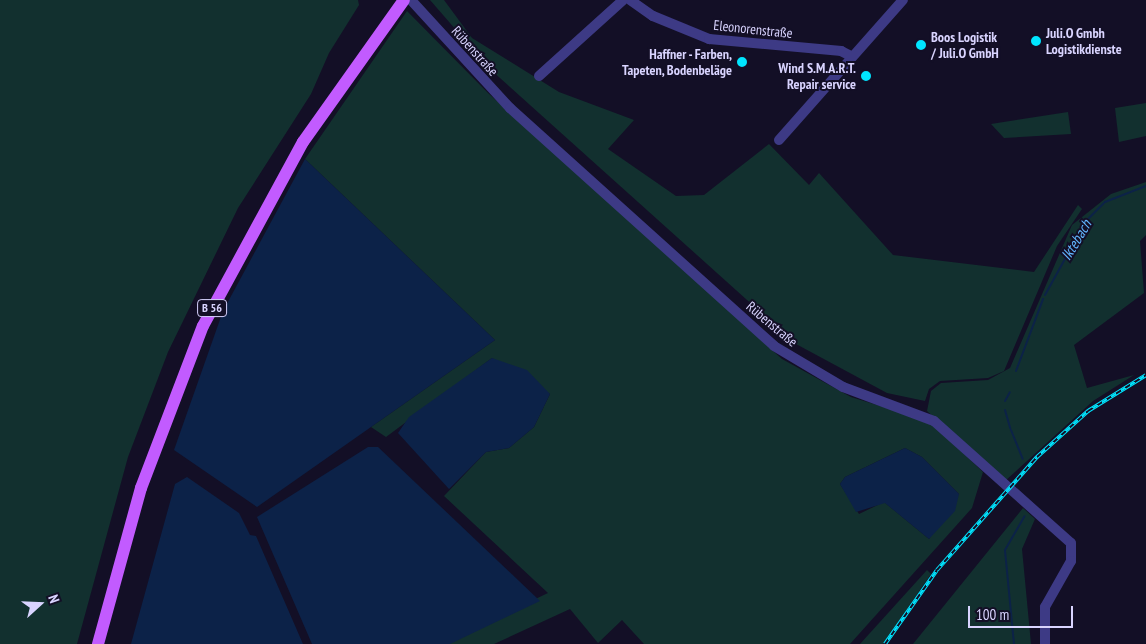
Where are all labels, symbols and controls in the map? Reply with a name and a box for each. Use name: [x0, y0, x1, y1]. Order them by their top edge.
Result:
street label: Eleonorenstraße: [713, 16, 793, 42]
street label: Rübenstraße: [448, 23, 502, 79]
place label: Juli.O Gmbh Logistikdienste: [1046, 25, 1122, 58]
place label: Boos Logistik / Juli.O GmbH: [931, 29, 999, 62]
marker: Juli.O Gmbh Logistikdienste: [1030, 35, 1042, 47]
marker: Boos Logistik / Juli.O GmbH: [915, 39, 927, 51]
place label: Haffner - Farben, Tapeten, Bodenbeläge: [621, 46, 732, 78]
marker: Haffner - Farben, Tapeten, Bodenbeläge: [736, 56, 748, 68]
place label: Wind S.M.A.R.T. Repair service: [778, 60, 856, 92]
marker: Wind S.M.A.R.T. Repair service: [860, 70, 872, 82]
water label: Iktebach: [1057, 217, 1095, 263]
road number: B 56: [197, 298, 227, 318]
street label: Rübenstraße: [743, 298, 801, 350]
north arrow: [15, 579, 65, 629]
text: N: [44, 592, 64, 606]
scale bar: [971, 596, 1076, 628]
text: 100 m: [976, 605, 1009, 624]

